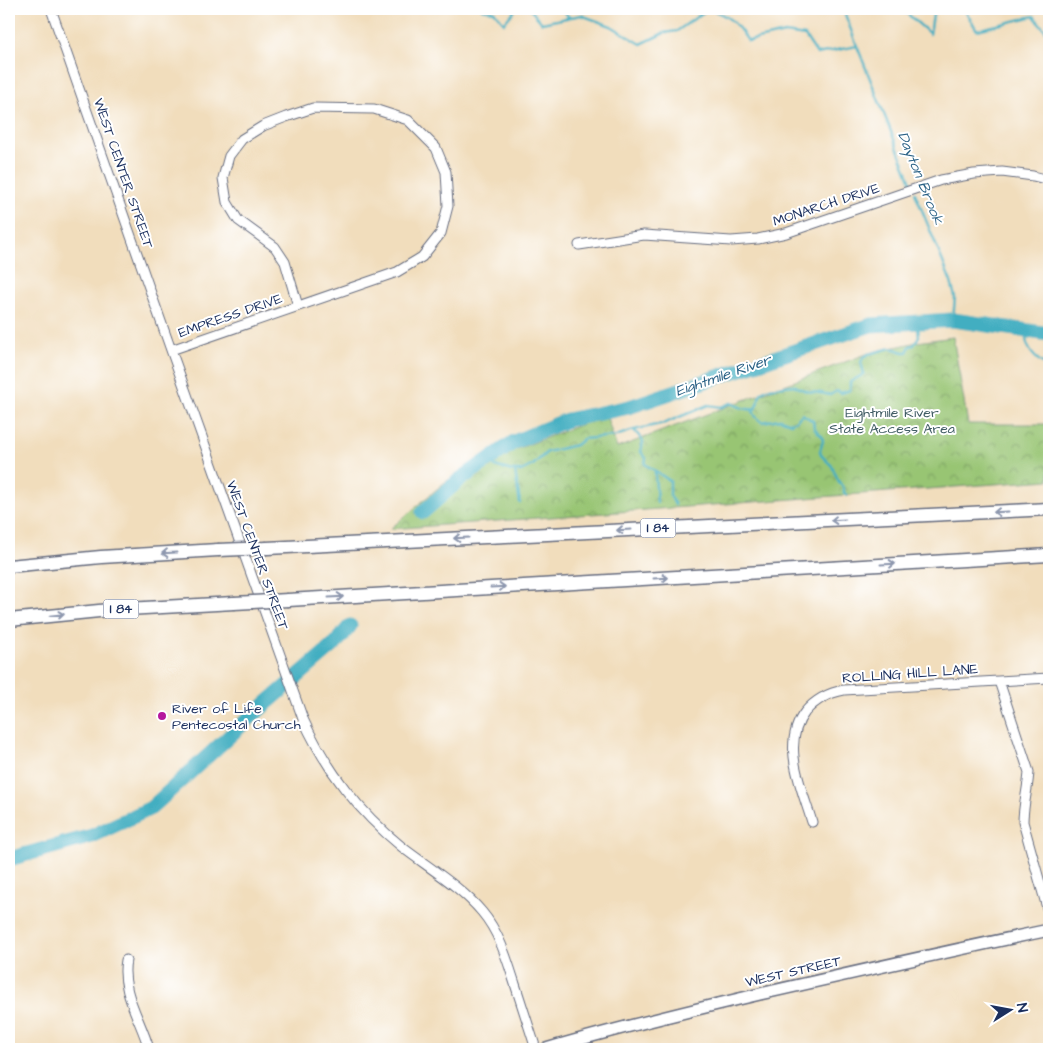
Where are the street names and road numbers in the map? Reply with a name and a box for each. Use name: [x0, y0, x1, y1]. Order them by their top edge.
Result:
street label: WEST CENTER STREET: [88, 96, 158, 251]
street label: MONARCH DRIVE: [770, 178, 883, 232]
street label: EMPRESS DRIVE: [176, 289, 286, 343]
street label: WEST CENTER STREET: [221, 478, 293, 633]
road number: I 84: [640, 518, 676, 538]
road number: I 84: [104, 600, 138, 618]
street label: ROLLING HILL LANE: [841, 659, 979, 689]
street label: WEST STREET: [743, 951, 843, 993]

